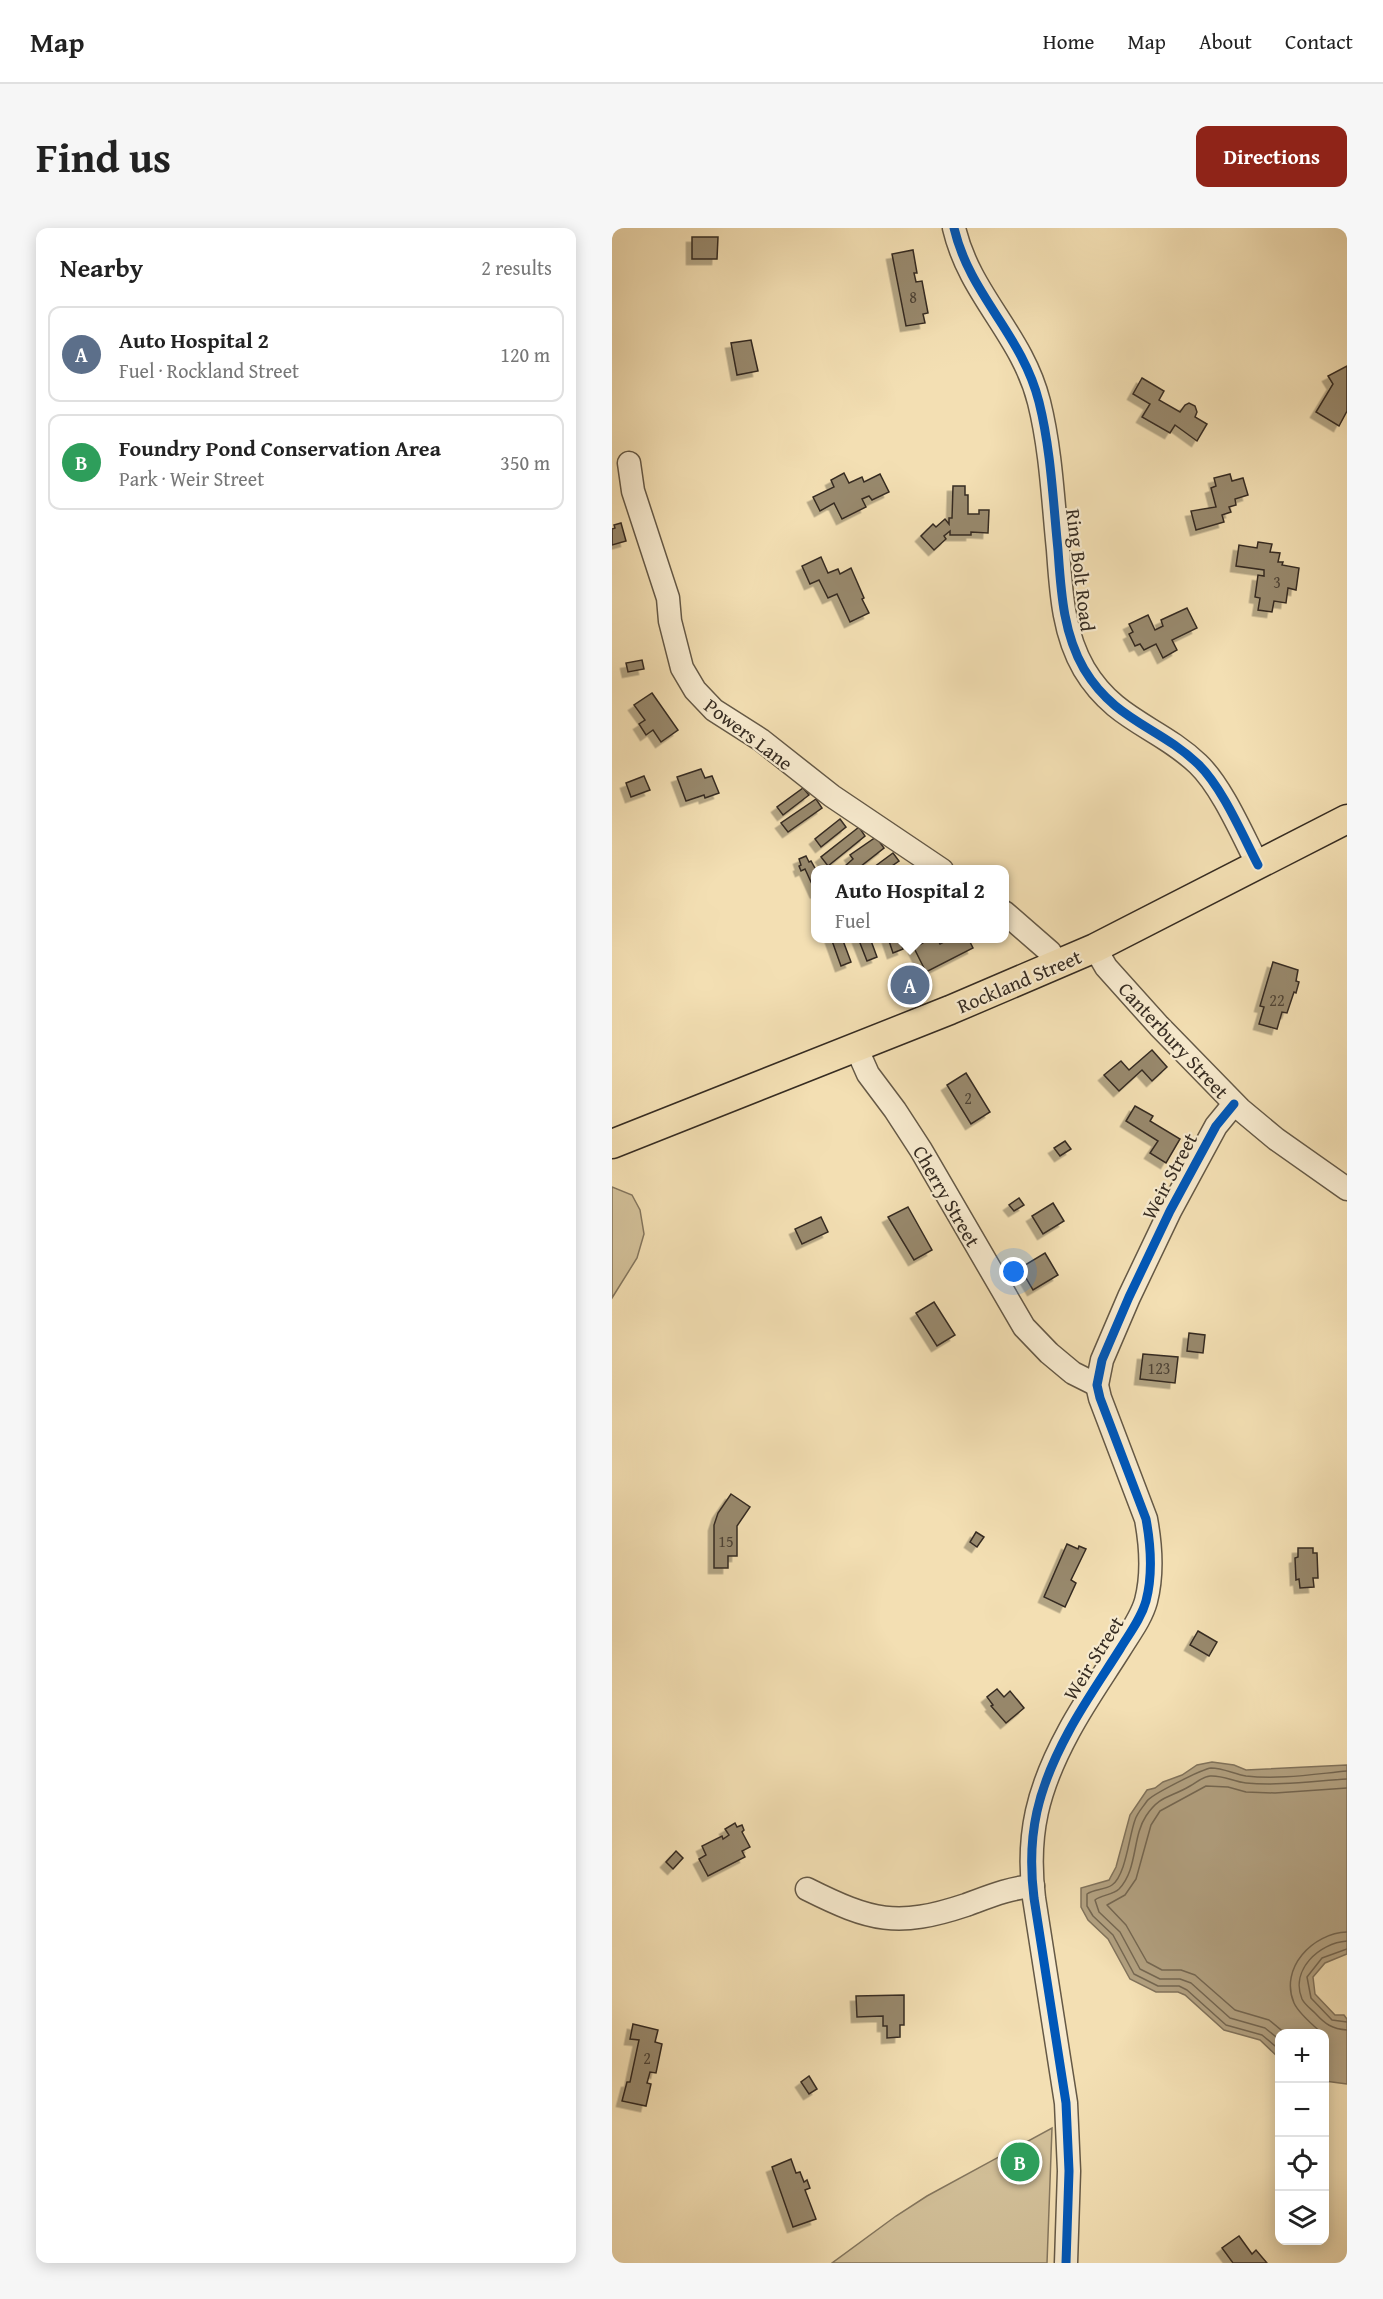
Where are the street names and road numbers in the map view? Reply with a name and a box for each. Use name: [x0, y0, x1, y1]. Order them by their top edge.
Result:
street label: Ring Bolt Road: [1059, 507, 1103, 633]
street label: Powers Lane: [699, 691, 799, 777]
street label: Rockland Street: [952, 942, 1086, 1020]
street label: Canterbury Street: [1112, 975, 1236, 1105]
street label: Weir Street: [1134, 1127, 1204, 1225]
street label: Cherry Street: [906, 1140, 988, 1252]
street label: Weir Street: [1056, 1610, 1130, 1706]

